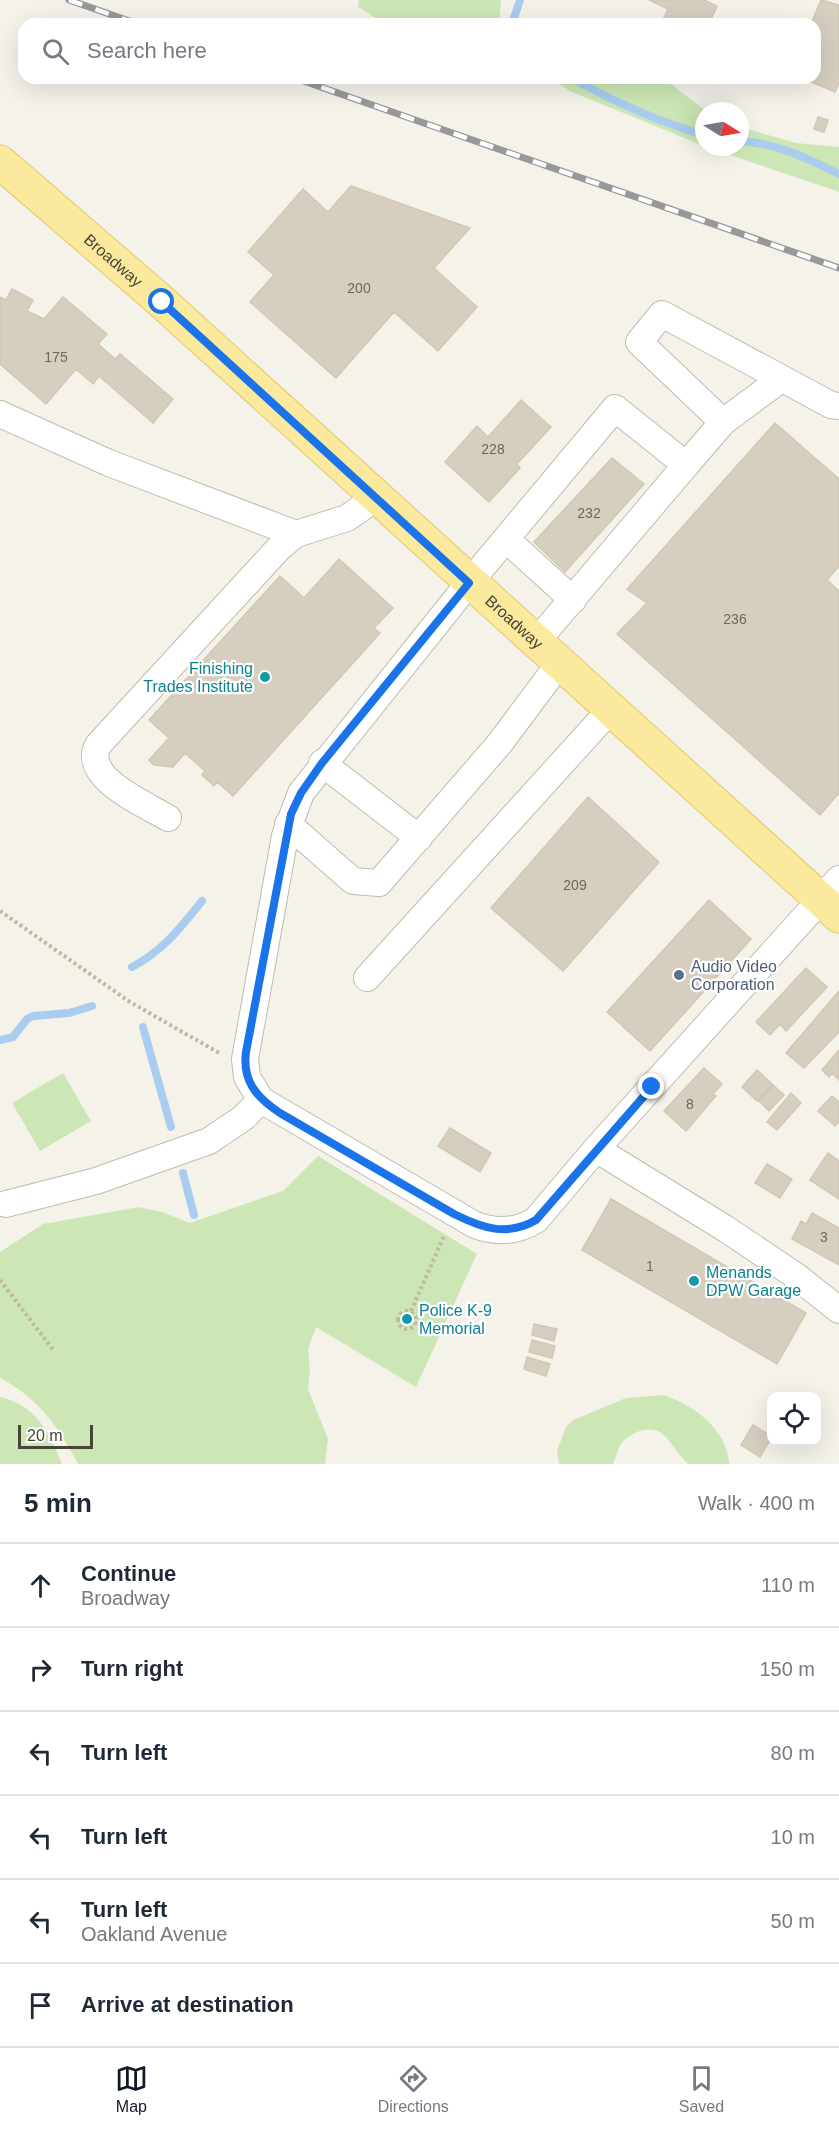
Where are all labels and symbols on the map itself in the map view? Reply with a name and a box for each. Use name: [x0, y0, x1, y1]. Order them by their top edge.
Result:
north arrow: [695, 102, 749, 156]
street label: Broadway: [81, 231, 146, 290]
house number: 200: [347, 280, 371, 296]
route start: [148, 288, 174, 314]
house number: 175: [44, 349, 68, 365]
house number: 228: [481, 441, 505, 457]
house number: 232: [577, 505, 601, 521]
street label: Broadway: [482, 592, 546, 652]
house number: 236: [723, 611, 747, 627]
place label: Finishing Trades Institute: [143, 660, 253, 695]
marker: Finishing Trades Institute: [258, 670, 272, 684]
house number: 209: [563, 877, 587, 893]
place label: Audio Video Corporation: [691, 958, 777, 993]
marker: Audio Video Corporation: [672, 968, 686, 982]
route end: [638, 1073, 664, 1099]
house number: 8: [686, 1096, 694, 1112]
house number: 3: [820, 1229, 828, 1245]
house number: 1: [646, 1258, 654, 1274]
place label: Menands DPW Garage: [706, 1264, 801, 1299]
marker: Menands DPW Garage: [687, 1274, 701, 1288]
place label: Police K-9 Memorial: [419, 1302, 492, 1337]
marker: Police K-9 Memorial: [400, 1312, 414, 1326]
scale bar: [18, 1422, 93, 1450]

